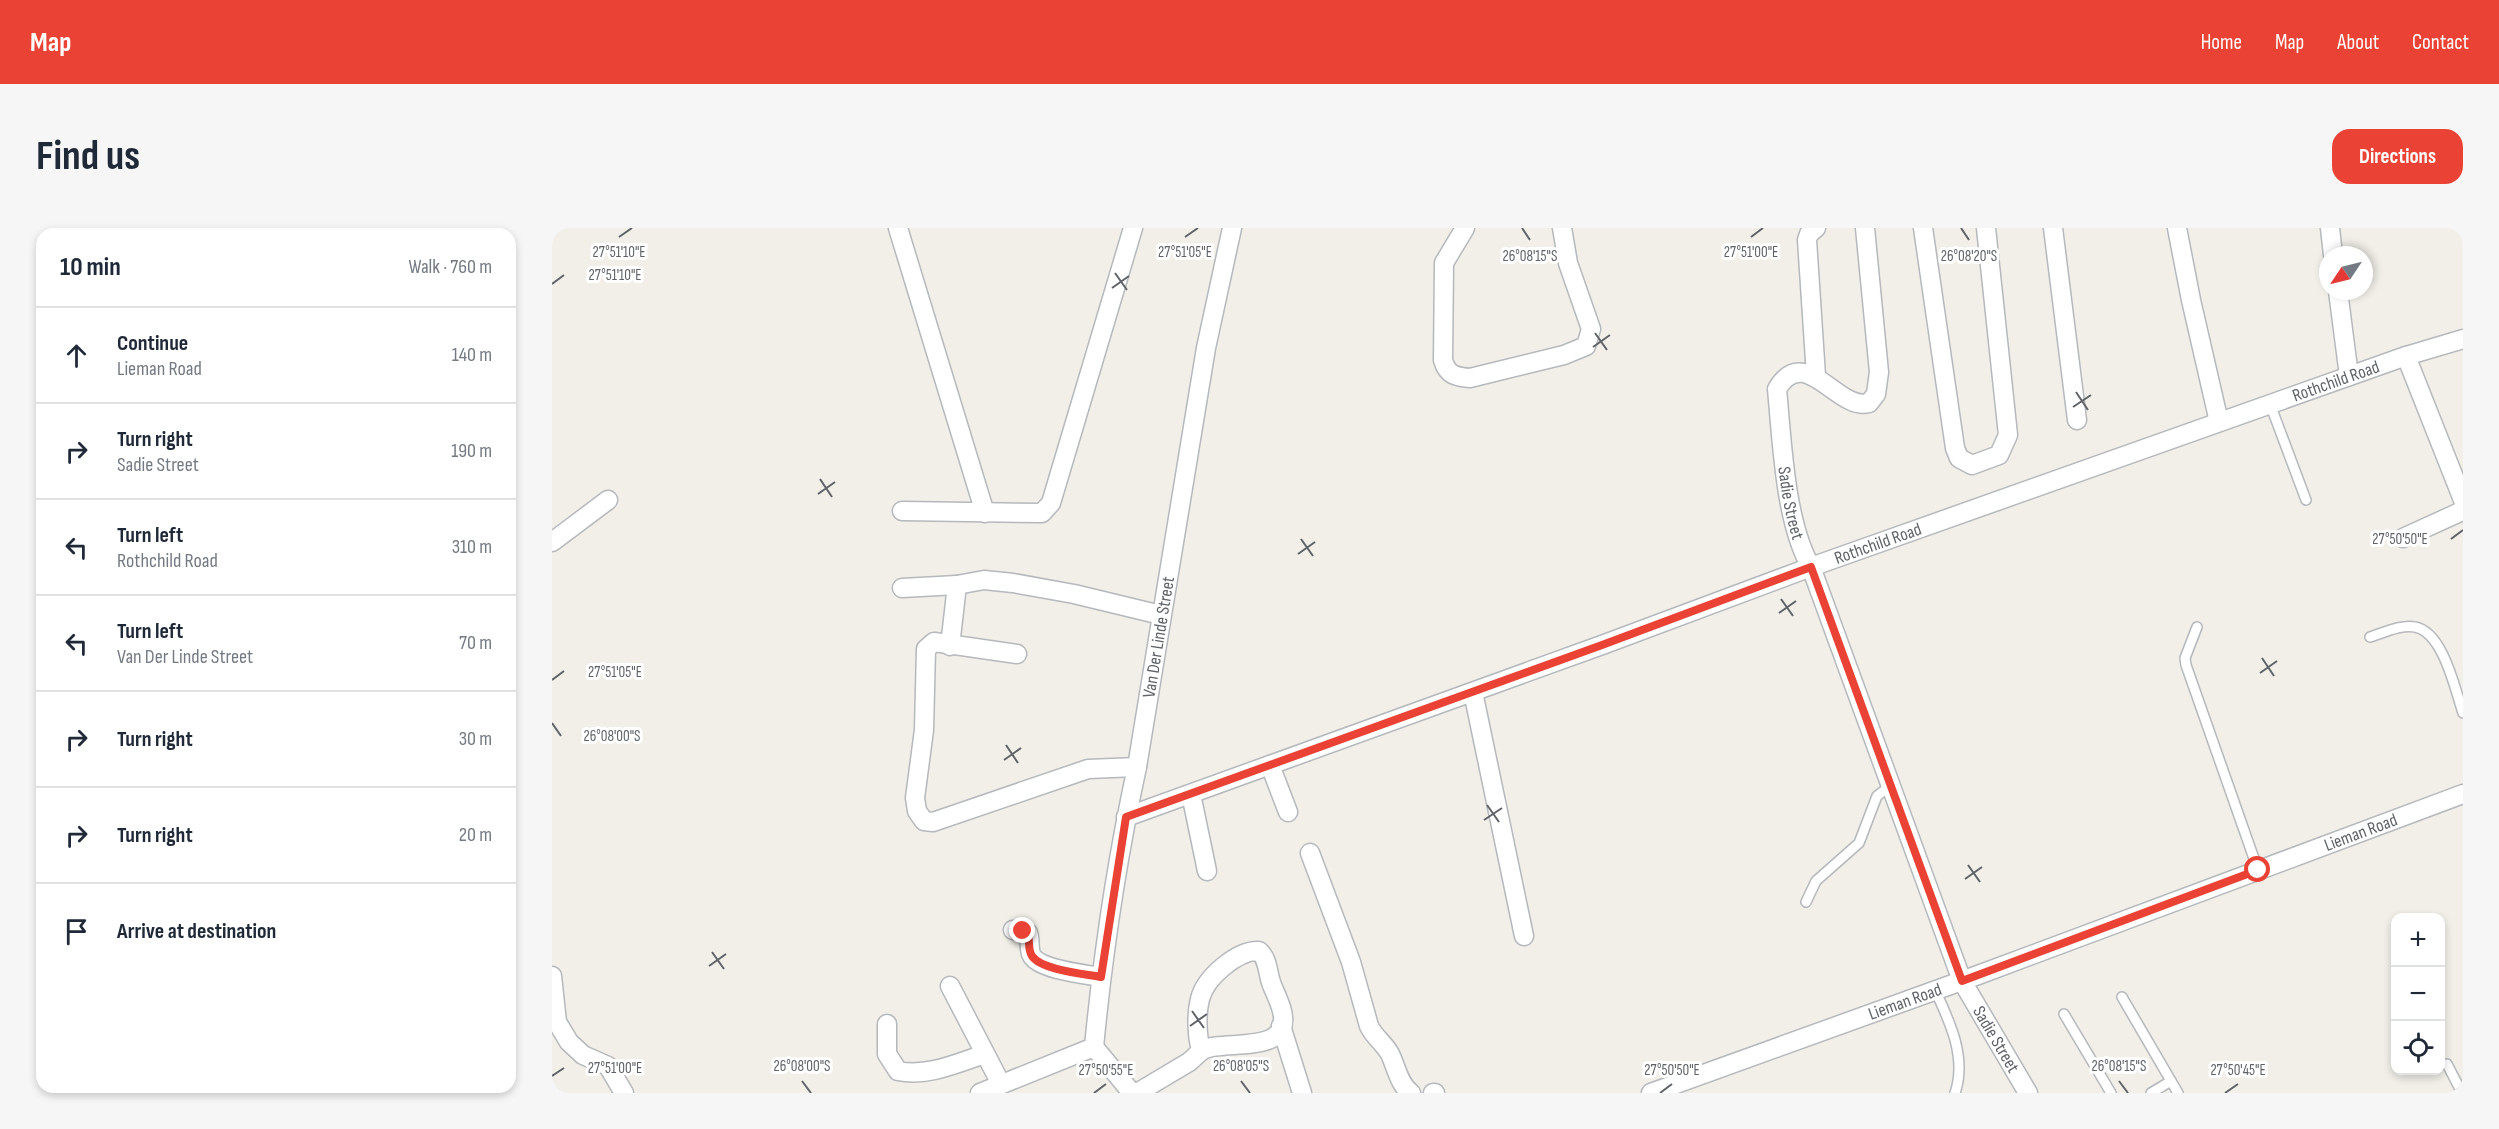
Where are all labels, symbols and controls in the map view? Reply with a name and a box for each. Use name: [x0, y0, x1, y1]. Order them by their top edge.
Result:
text: Map: [30, 26, 71, 59]
text: Home: [2201, 30, 2242, 55]
text: Map: [2275, 30, 2304, 55]
text: About: [2337, 30, 2379, 55]
text: Contact: [2412, 30, 2469, 55]
button: Directions: [2332, 129, 2463, 184]
text: Find us: [36, 131, 140, 182]
text: 27°51'10"E: [592, 243, 646, 262]
text: 27°51'05"E: [1158, 243, 1212, 262]
text: 27°51'00"E: [1724, 243, 1778, 262]
north arrow: [2319, 246, 2373, 300]
text: 26°08'15"S: [1503, 247, 1557, 266]
text: 26°08'20"S: [1941, 247, 1997, 266]
text: 10 min: [60, 252, 121, 283]
text: Walk · 760 m: [408, 255, 492, 279]
text: 27°51'10"E: [588, 266, 642, 285]
text: Continue: [117, 330, 188, 357]
icon: ahead: [60, 339, 93, 372]
text: 140 m: [452, 343, 492, 367]
street label: Rothchild Road: [2289, 356, 2382, 406]
text: Lieman Road: [117, 357, 202, 381]
text: Turn right: [117, 426, 193, 453]
icon: right: [60, 435, 93, 468]
text: 190 m: [451, 439, 492, 463]
text: Sadie Street: [117, 453, 199, 477]
street label: Sadie Street: [1774, 465, 1809, 543]
street label: Rothchild Road: [1831, 518, 1924, 568]
text: Turn left: [117, 522, 183, 549]
text: 27°50'50"E: [2372, 530, 2428, 549]
icon: left: [60, 531, 93, 564]
text: 310 m: [452, 535, 492, 559]
text: Rothchild Road: [117, 549, 218, 573]
street label: Van Der Linde Street: [1138, 574, 1179, 699]
text: Turn left: [117, 618, 183, 645]
icon: left: [60, 627, 93, 660]
text: 70 m: [459, 631, 492, 655]
text: Van Der Linde Street: [117, 645, 253, 669]
text: 27°51'05"E: [588, 663, 642, 682]
icon: right: [60, 723, 93, 756]
text: Turn right: [117, 726, 193, 753]
text: 30 m: [459, 727, 492, 751]
text: 26°08'00"S: [584, 727, 640, 746]
street label: Lieman Road: [2321, 809, 2400, 855]
icon: right: [60, 819, 93, 852]
text: Turn right: [117, 822, 193, 849]
text: 20 m: [459, 823, 492, 847]
route start: [2244, 856, 2270, 882]
map controls: [2391, 913, 2445, 1075]
button: +: [2391, 913, 2445, 967]
icon: arrive: [60, 915, 93, 948]
route end: [1009, 917, 1035, 943]
text: Arrive at destination: [117, 918, 276, 945]
button: −: [2391, 967, 2445, 1021]
street label: Lieman Road: [1865, 979, 1944, 1024]
street label: Sadie Street: [1969, 1002, 2024, 1077]
button: locate: [2391, 1021, 2445, 1075]
text: 26°08'00"S: [774, 1057, 830, 1076]
text: 26°08'05"S: [1213, 1057, 1269, 1076]
text: 26°08'15"S: [2092, 1057, 2146, 1076]
text: 27°51'00"E: [588, 1059, 642, 1078]
text: 27°50'55"E: [1079, 1061, 1133, 1080]
text: 27°50'50"E: [1644, 1061, 1700, 1080]
text: 27°50'45"E: [2210, 1061, 2266, 1080]

